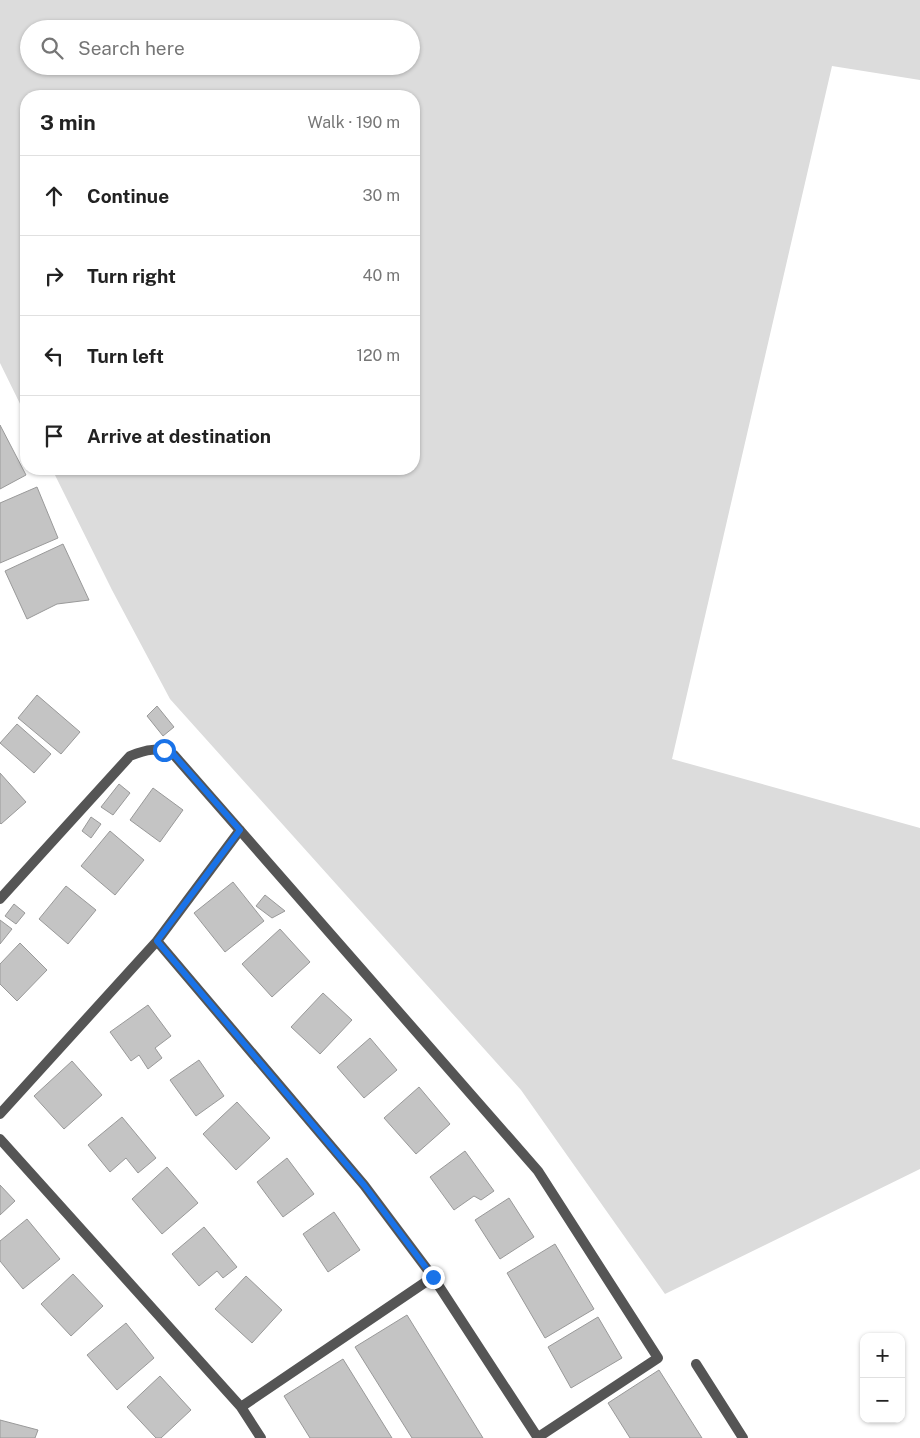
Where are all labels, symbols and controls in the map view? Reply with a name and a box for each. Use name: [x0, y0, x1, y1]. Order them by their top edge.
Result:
search box: [20, 20, 420, 75]
icon: search: [38, 34, 66, 62]
text: Search here: [78, 37, 185, 59]
text: 3 min: [40, 110, 96, 135]
text: Walk · 190 m: [308, 113, 400, 132]
icon: ahead: [40, 182, 68, 210]
text: Continue: [87, 185, 169, 207]
text: 30 m: [363, 186, 400, 205]
icon: right: [40, 262, 68, 290]
text: Turn right: [87, 265, 176, 287]
text: 40 m: [362, 266, 400, 285]
icon: left: [40, 342, 68, 370]
text: Turn left: [87, 345, 164, 367]
text: 120 m: [356, 346, 400, 365]
icon: arrive: [40, 422, 68, 450]
text: Arrive at destination: [87, 425, 271, 447]
route start: [153, 739, 176, 762]
route end: [422, 1266, 445, 1289]
map controls: [860, 1333, 905, 1423]
button: +: [860, 1333, 905, 1378]
button: −: [860, 1378, 905, 1423]

